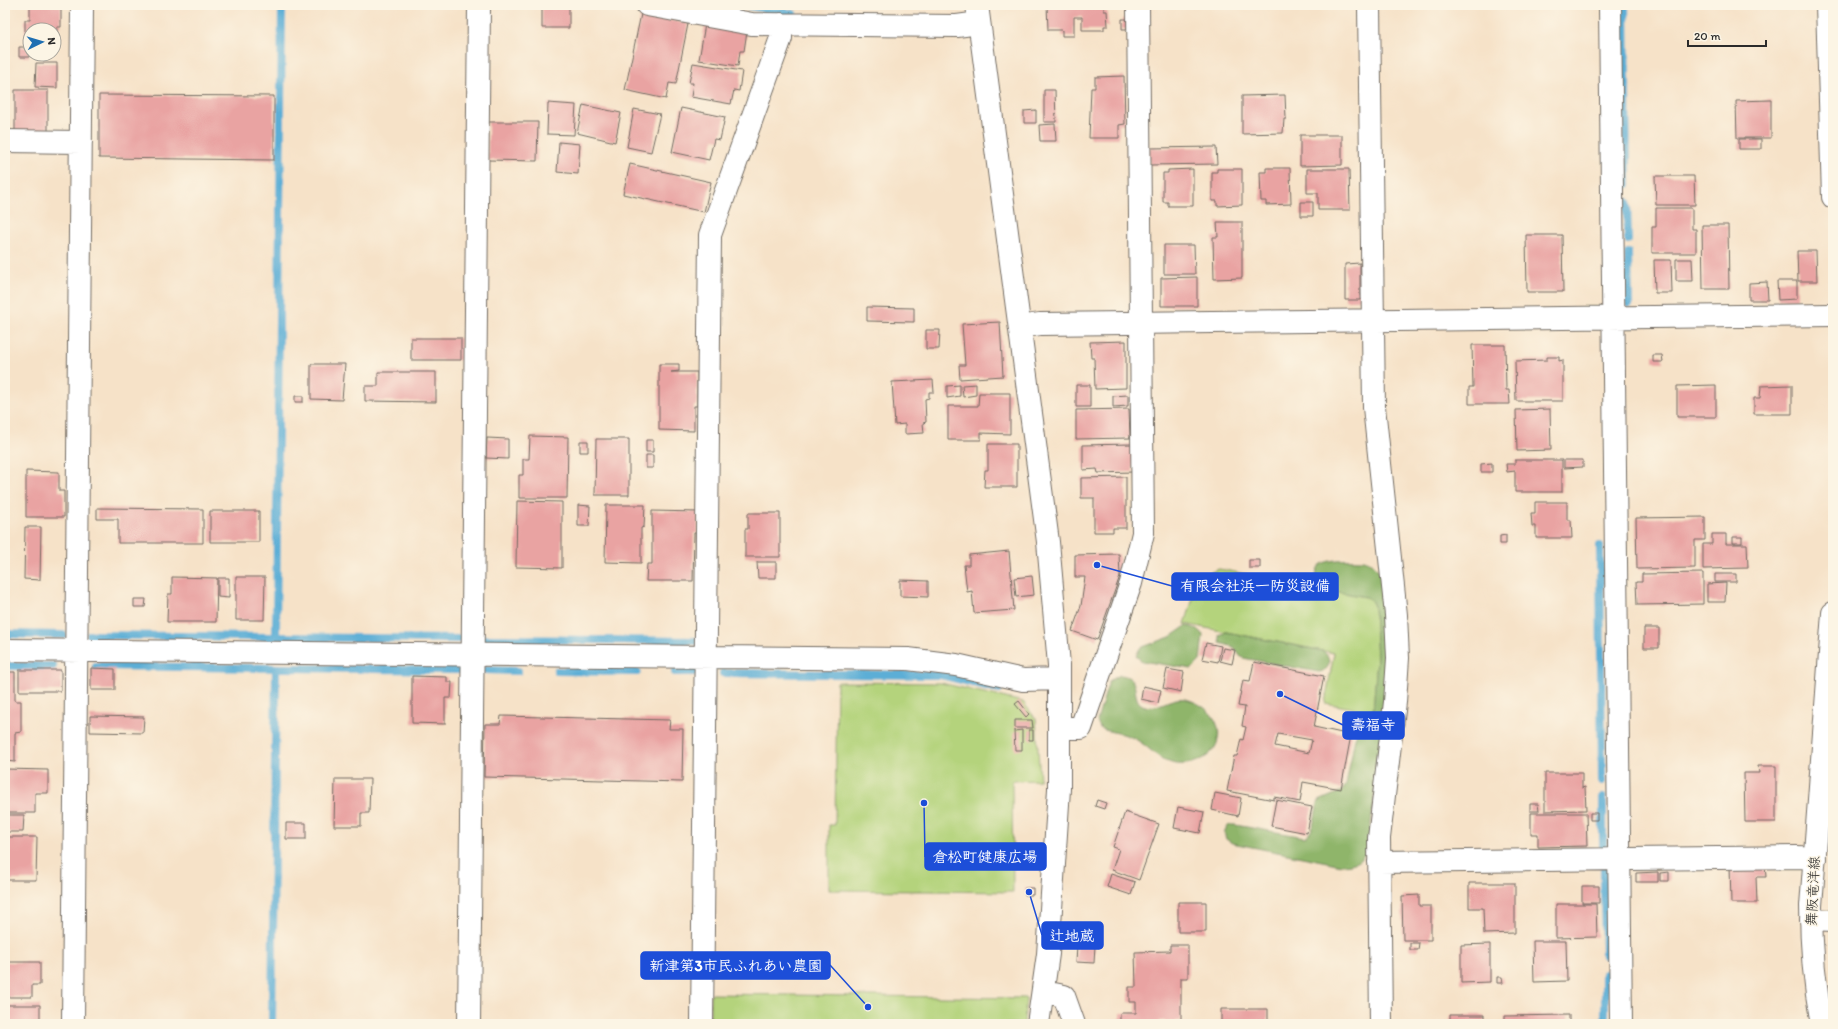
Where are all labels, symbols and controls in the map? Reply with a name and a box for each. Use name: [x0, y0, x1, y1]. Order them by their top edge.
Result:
north arrow: [22, 22, 62, 62]
scale bar: [1688, 22, 1766, 48]
text: 20 m: [1694, 29, 1721, 43]
text: N: [45, 37, 58, 45]
callout: 有限会社浜一防災設備: [1172, 573, 1338, 600]
text: 有限会社浜一防災設備: [1180, 577, 1330, 595]
callout: 壽福寺: [1343, 712, 1404, 739]
text: 壽福寺: [1350, 716, 1396, 734]
callout: 倉松町健康広場: [925, 843, 1046, 870]
text: 倉松町健康広場: [932, 848, 1038, 866]
street label: 舞阪竜洋線: [1803, 856, 1823, 926]
callout: 辻地蔵: [1042, 922, 1103, 949]
text: 辻地蔵: [1049, 927, 1095, 945]
callout: 新津第3市民ふれあい農園: [641, 952, 830, 979]
text: 新津第3市民ふれあい農園: [649, 957, 823, 975]

